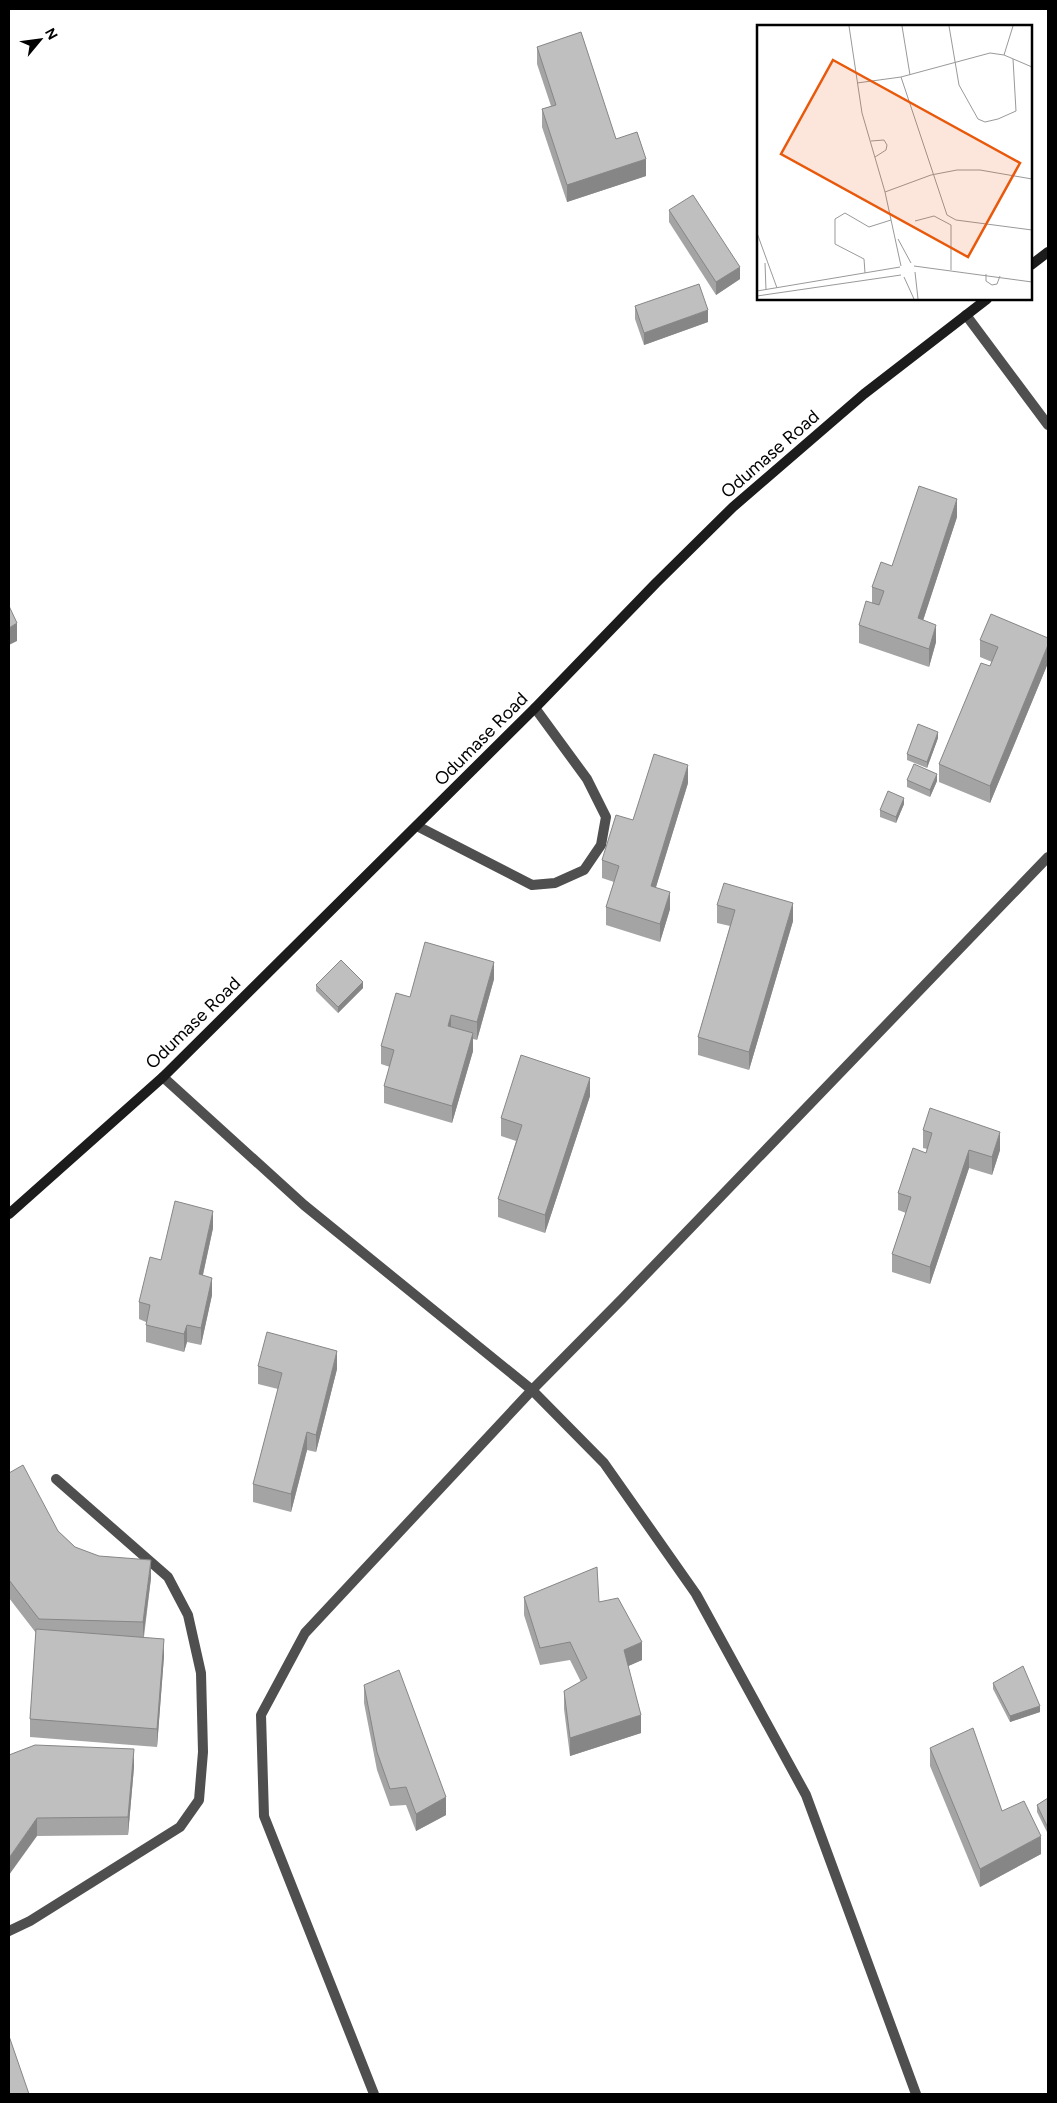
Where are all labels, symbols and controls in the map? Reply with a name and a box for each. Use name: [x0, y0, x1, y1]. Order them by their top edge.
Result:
north arrow: [15, 15, 65, 65]
text: N: [41, 25, 61, 43]
inset map: [757, 25, 1032, 300]
street label: Odumase Road: [716, 405, 824, 503]
street label: Odumase Road: [430, 688, 532, 790]
street label: Odumase Road: [141, 972, 245, 1074]

